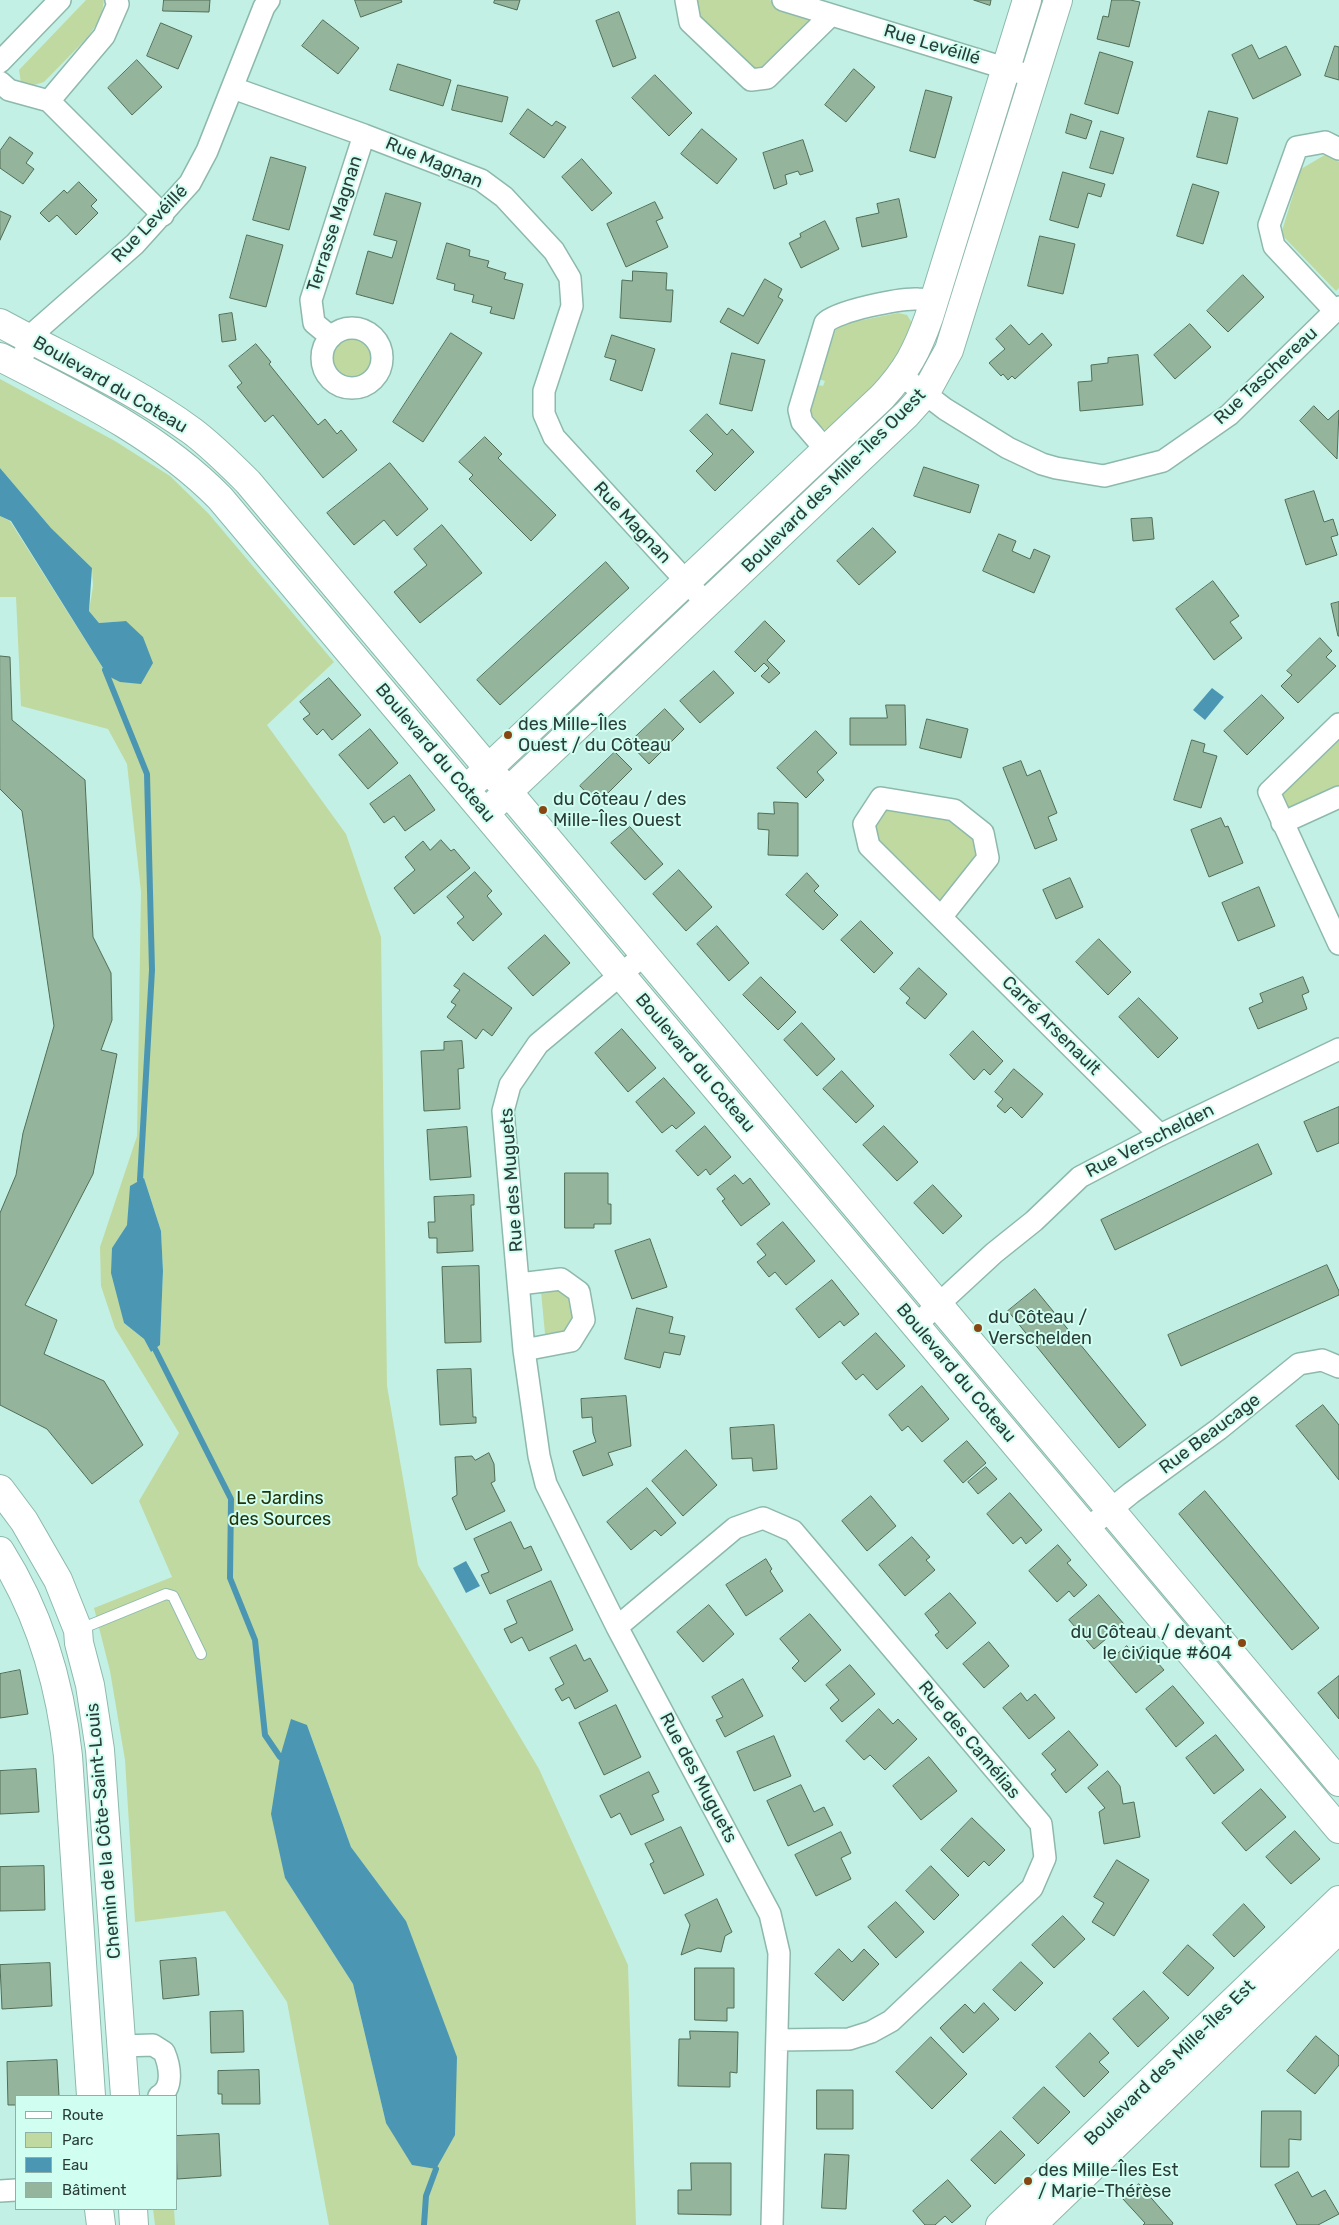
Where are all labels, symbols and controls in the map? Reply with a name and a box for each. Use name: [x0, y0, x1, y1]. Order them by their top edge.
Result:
street label: Rue Levéillé: [881, 20, 983, 70]
street label: Rue Magnan: [382, 133, 486, 193]
street label: Terrasse Magnan: [303, 153, 367, 295]
street label: Rue Levéillé: [108, 181, 192, 267]
street label: Rue Taschereau: [1210, 323, 1322, 429]
street label: Boulevard du Coteau: [29, 332, 191, 438]
street label: Boulevard des Mille-Îles Ouest: [738, 385, 930, 577]
street label: Rue Magnan: [589, 478, 675, 568]
street label: Boulevard du Coteau: [371, 679, 499, 827]
place label: des Mille-Îles Ouest / du Côteau: [518, 714, 671, 756]
marker: des Mille-Îles Ouest / du Côteau: [502, 729, 514, 741]
place label: du Côteau / des Mille-Îles Ouest: [553, 789, 687, 832]
marker: du Côteau / des Mille-Îles Ouest: [537, 804, 549, 816]
street label: Carré Arsenault: [997, 972, 1105, 1080]
street label: Boulevard du Coteau: [631, 989, 759, 1137]
street label: Rue Verschelden: [1082, 1099, 1218, 1183]
street label: Rue des Muguets: [496, 1107, 528, 1253]
street label: Boulevard du Coteau: [892, 1299, 1020, 1447]
place label: du Côteau / Verschelden: [988, 1307, 1092, 1350]
marker: du Côteau / Verschelden: [972, 1322, 984, 1334]
street label: Rue Beaucage: [1155, 1389, 1265, 1479]
park label: Le Jardins des Sources: [229, 1488, 331, 1530]
place label: du Côteau / devant le civique #604: [1071, 1622, 1232, 1665]
marker: du Côteau / devant le civique #604: [1236, 1637, 1248, 1649]
street label: Rue des Camélias: [913, 1677, 1025, 1803]
street label: Chemin de la Côte-Saint-Louis: [82, 1702, 126, 1960]
street label: Rue des Muguets: [655, 1709, 741, 1847]
street label: Boulevard des Mille-Îles Est: [1080, 1976, 1260, 2150]
legend: [15, 2095, 178, 2210]
text: Route: [62, 2106, 104, 2124]
text: Parc: [62, 2131, 94, 2149]
text: Eau: [62, 2156, 88, 2174]
place label: des Mille-Îles Est / Marie-Thérèse: [1038, 2160, 1179, 2202]
marker: des Mille-Îles Est / Marie-Thérèse: [1022, 2175, 1034, 2187]
text: Bâtiment: [62, 2181, 126, 2199]

